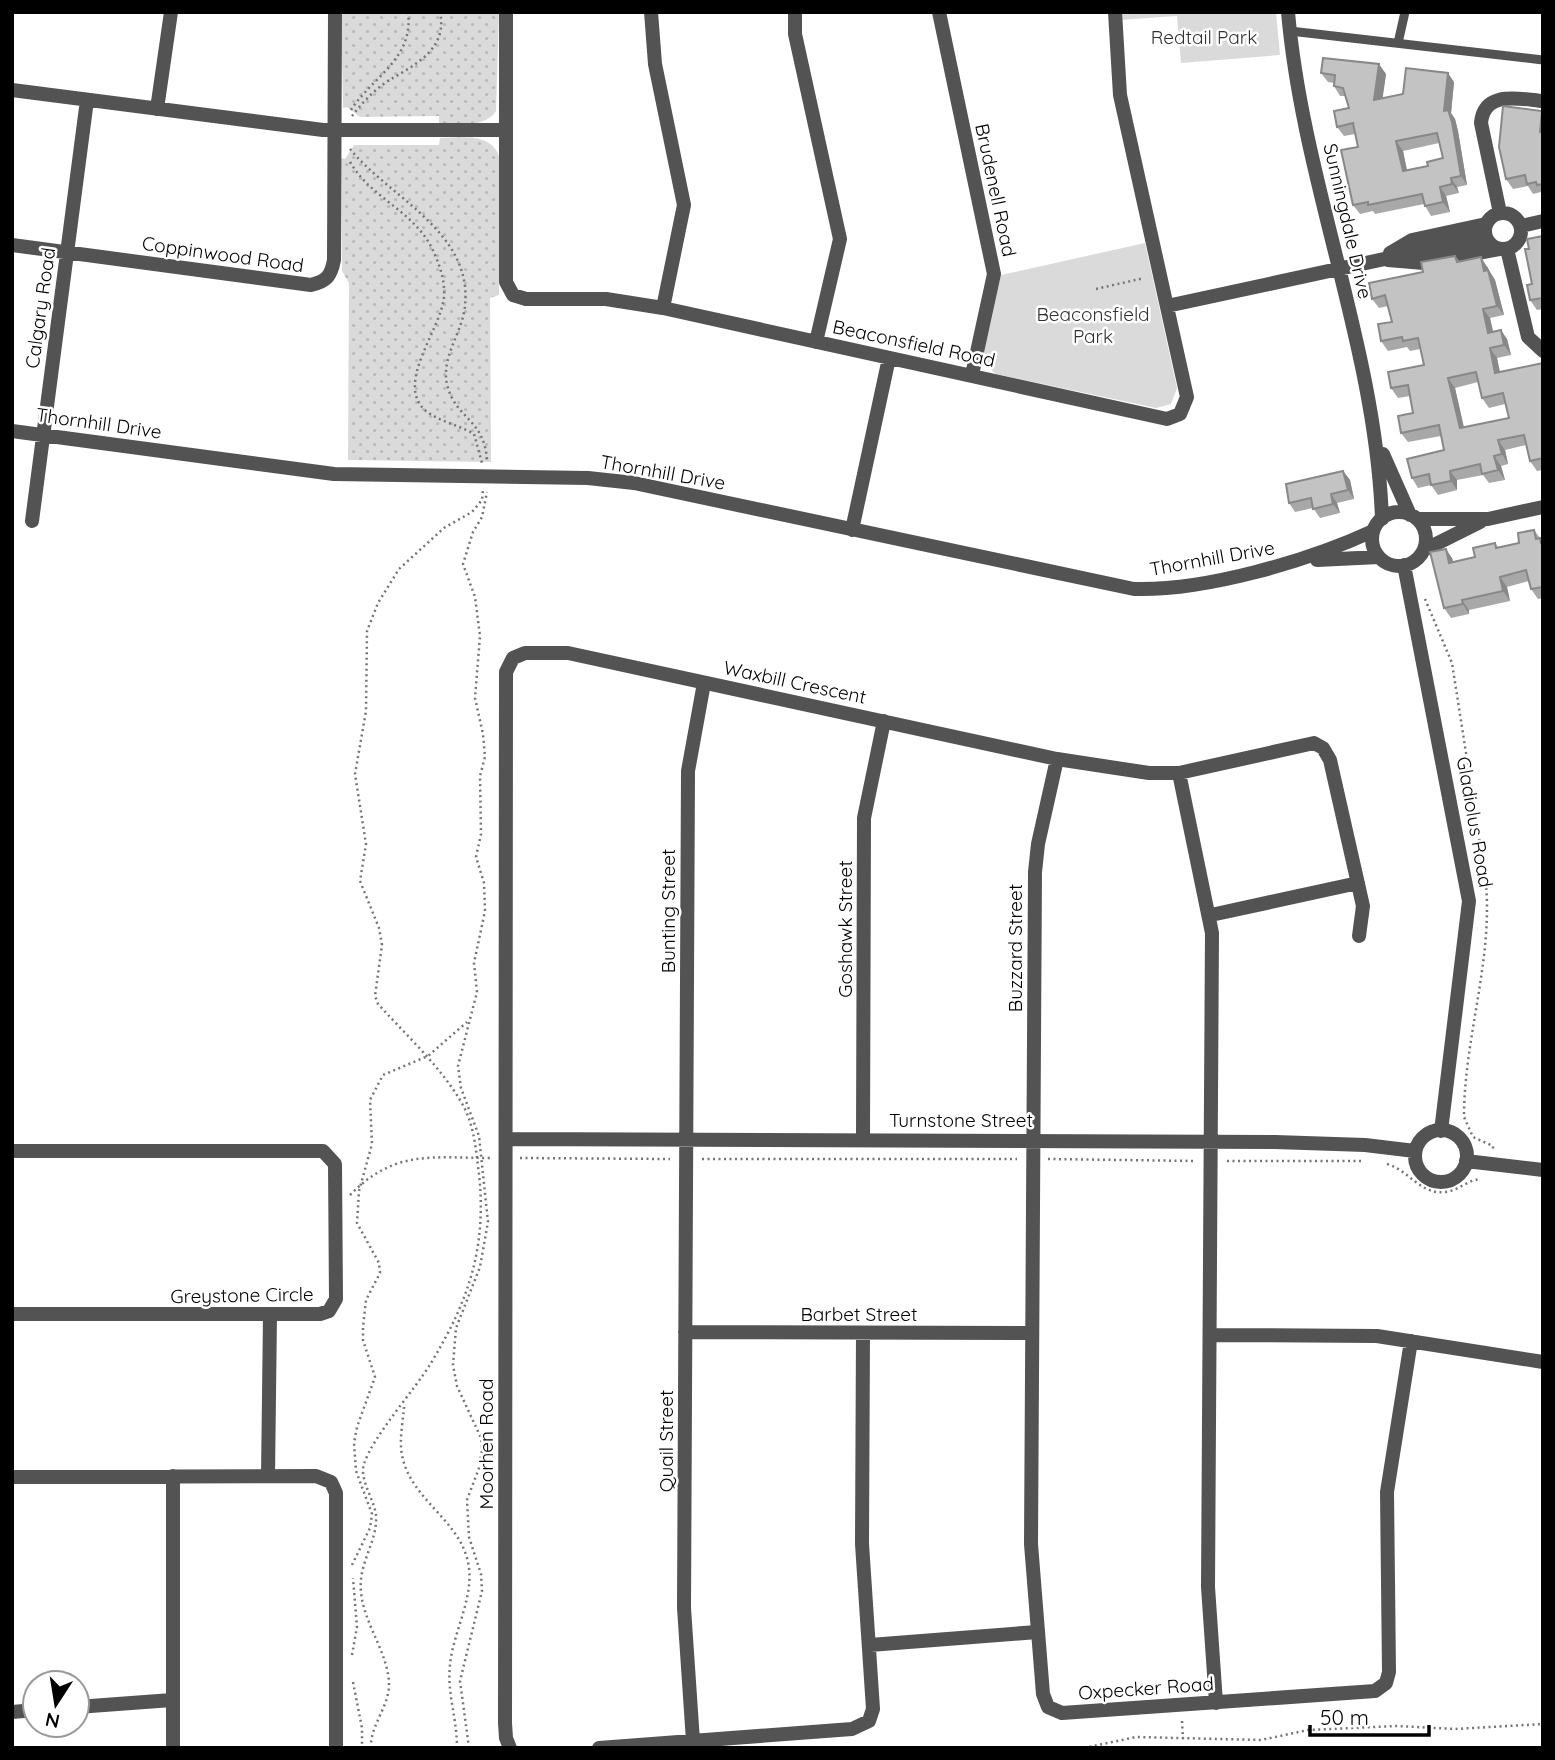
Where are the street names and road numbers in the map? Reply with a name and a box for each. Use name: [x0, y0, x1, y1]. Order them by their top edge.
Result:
street label: Brudenell Road: [970, 121, 1022, 259]
street label: Sunningdale Drive: [1318, 141, 1378, 301]
street label: Coppinwood Road: [141, 231, 305, 277]
street label: Calgary Road: [20, 246, 60, 370]
street label: Beaconsfield Road: [831, 314, 997, 372]
street label: Thornhill Drive: [35, 402, 163, 444]
street label: Thornhill Drive: [599, 449, 727, 495]
street label: Thornhill Drive: [1148, 535, 1276, 581]
street label: Waxbill Crescent: [721, 655, 869, 709]
street label: Gladiolus Road: [1452, 755, 1498, 889]
street label: Bunting Street: [656, 849, 680, 973]
street label: Goshawk Street: [833, 860, 857, 998]
street label: Buzzard Street: [1003, 884, 1027, 1012]
street label: Turnstone Street: [889, 1108, 1033, 1132]
street label: Greystone Circle: [170, 1282, 314, 1308]
street label: Barbet Street: [800, 1302, 918, 1326]
street label: Moorhen Road: [474, 1379, 498, 1509]
street label: Quail Street: [654, 1390, 678, 1492]
street label: Oxpecker Road: [1077, 1671, 1215, 1705]

